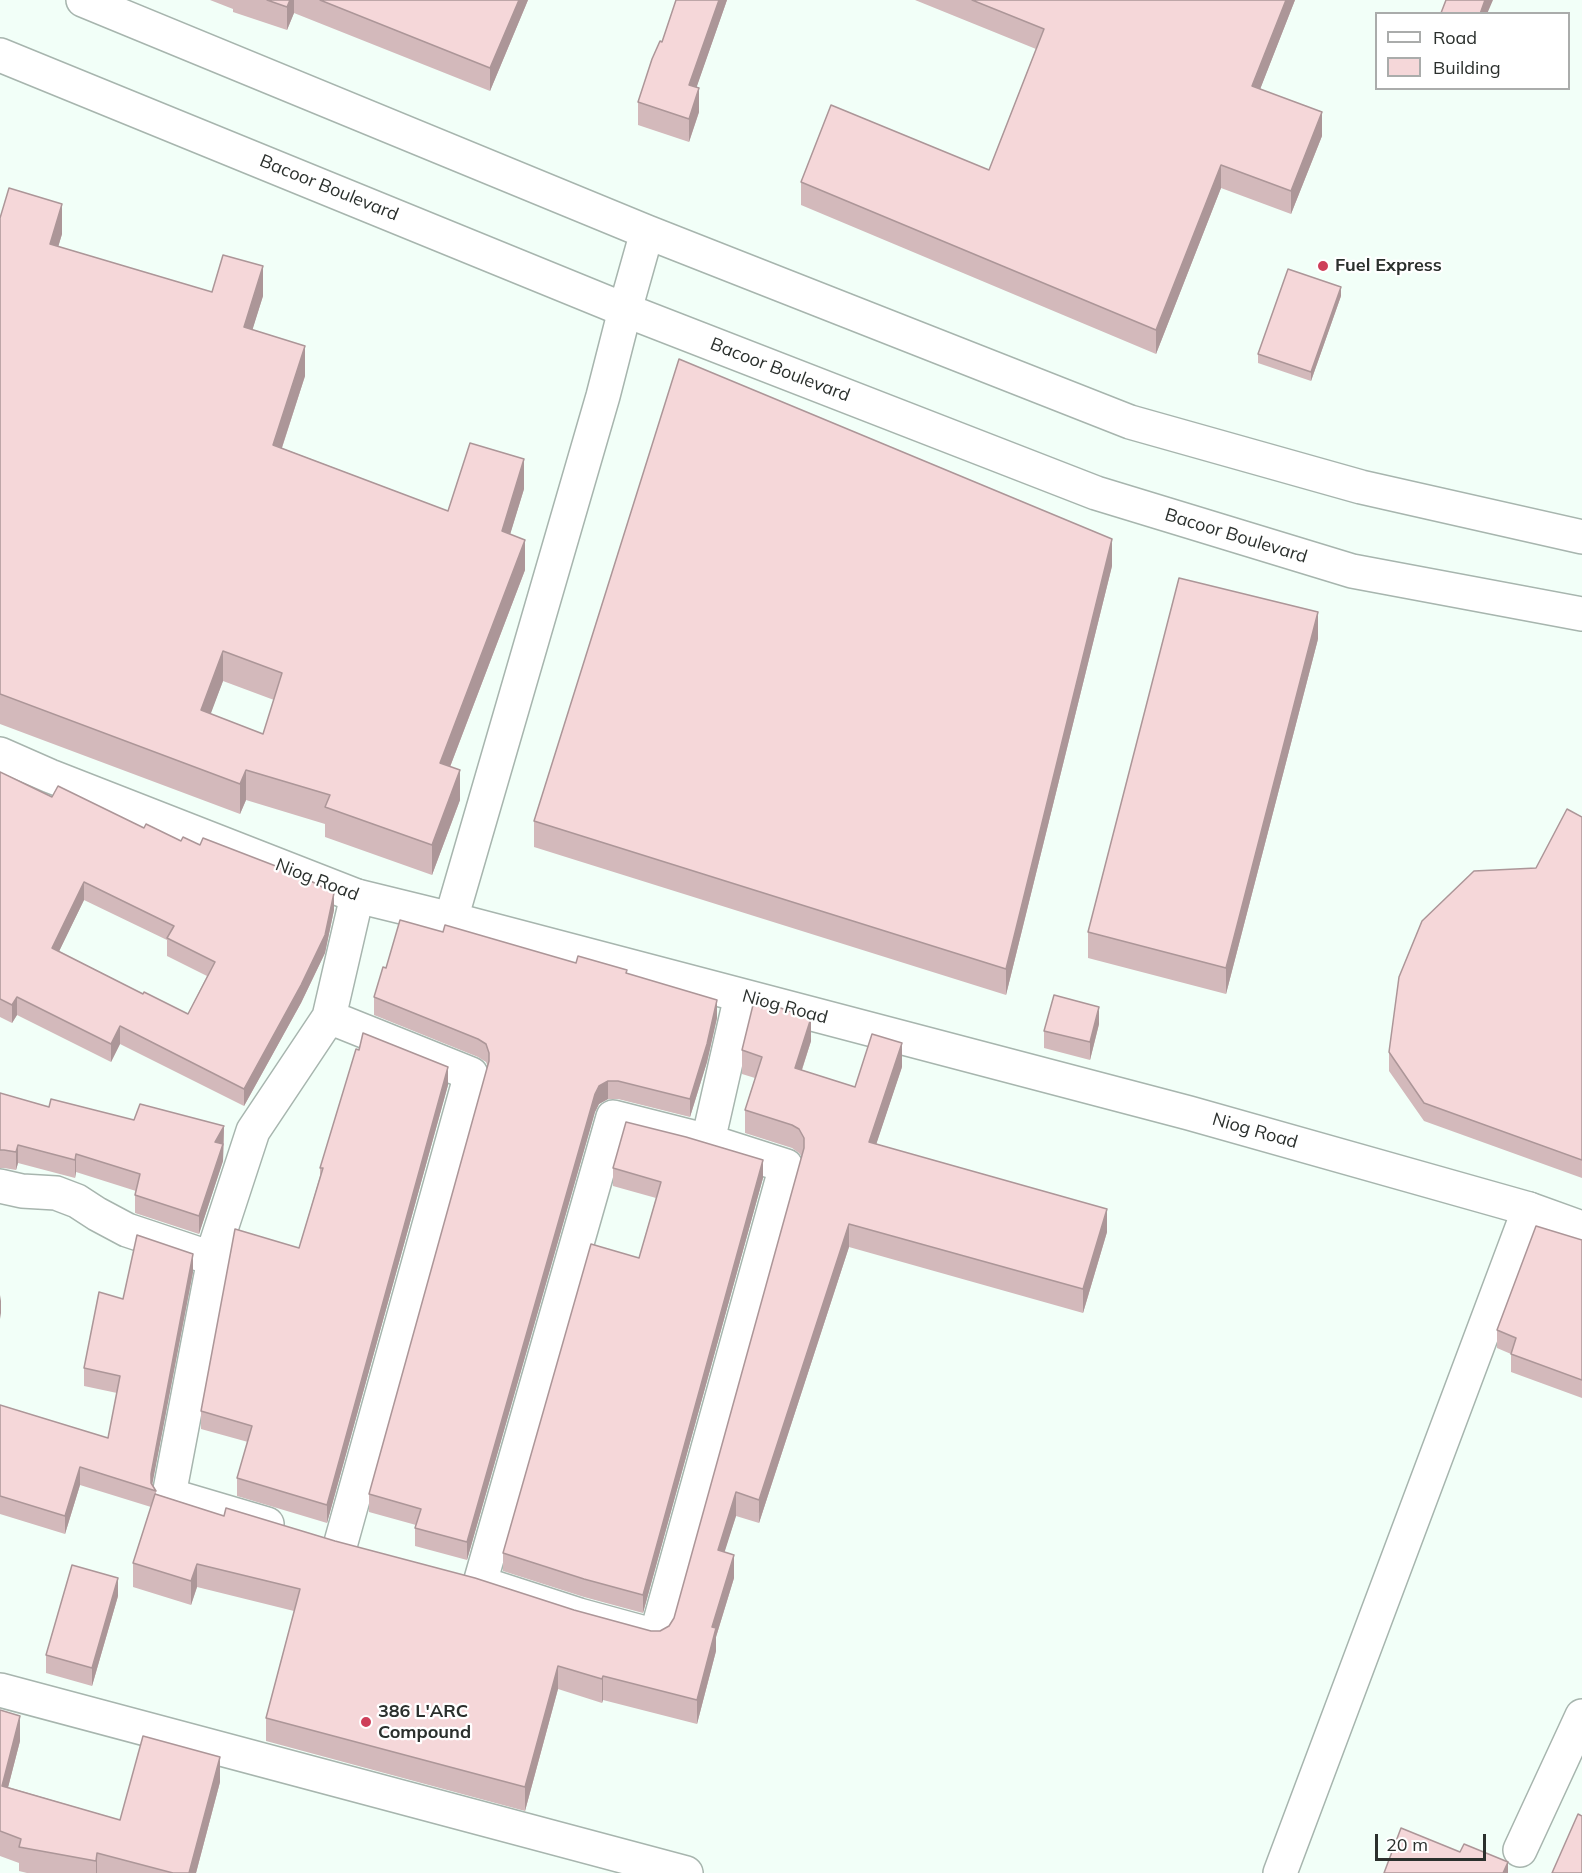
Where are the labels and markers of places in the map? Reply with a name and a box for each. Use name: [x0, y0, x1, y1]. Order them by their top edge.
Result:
place label: Fuel Express: [1335, 255, 1442, 277]
marker: Fuel Express: [1316, 259, 1330, 273]
place label: 386 L'ARC Compound: [378, 1701, 471, 1744]
marker: 386 L'ARC Compound: [359, 1715, 373, 1729]

